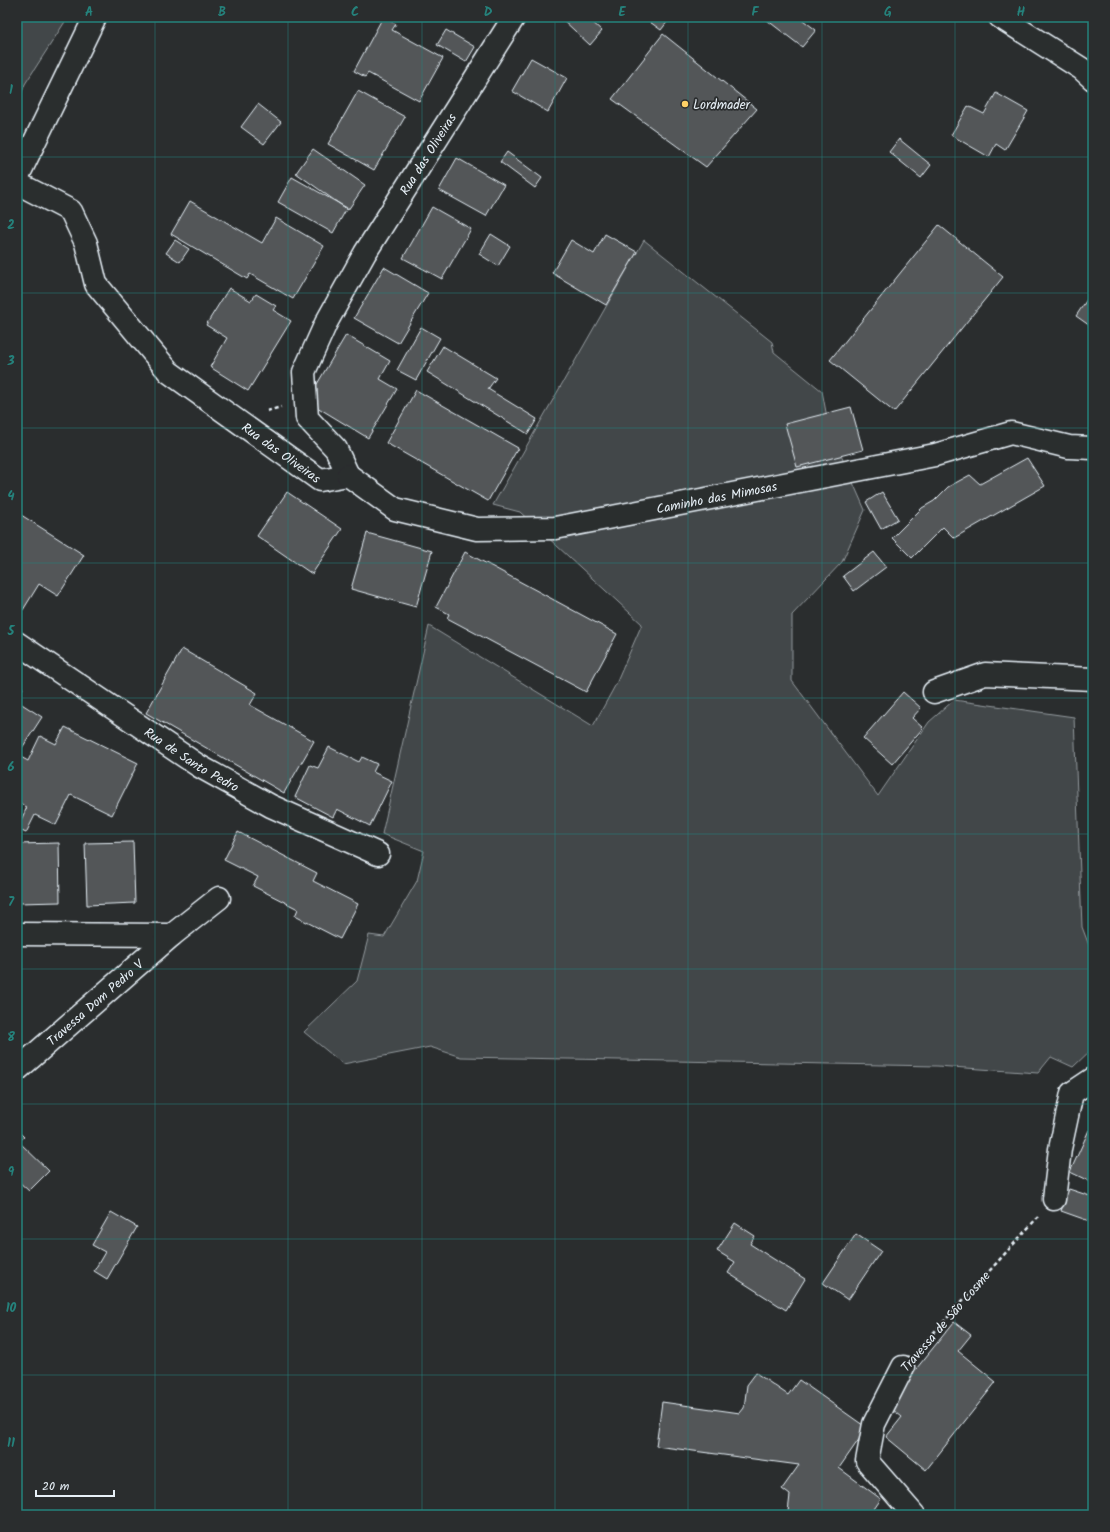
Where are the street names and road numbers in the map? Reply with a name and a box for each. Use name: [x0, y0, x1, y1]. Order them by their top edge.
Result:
street label: Rua das Oliveiras: [395, 109, 463, 200]
street label: Rua das Oliveiras: [237, 418, 325, 490]
street label: Caminho das Mimosas: [655, 476, 780, 520]
street label: Rua de Santo Pedro: [139, 723, 242, 798]
street label: Travessa Dom Pedro V: [42, 955, 150, 1052]
street label: Travessa de São Cosme: [896, 1267, 996, 1377]

